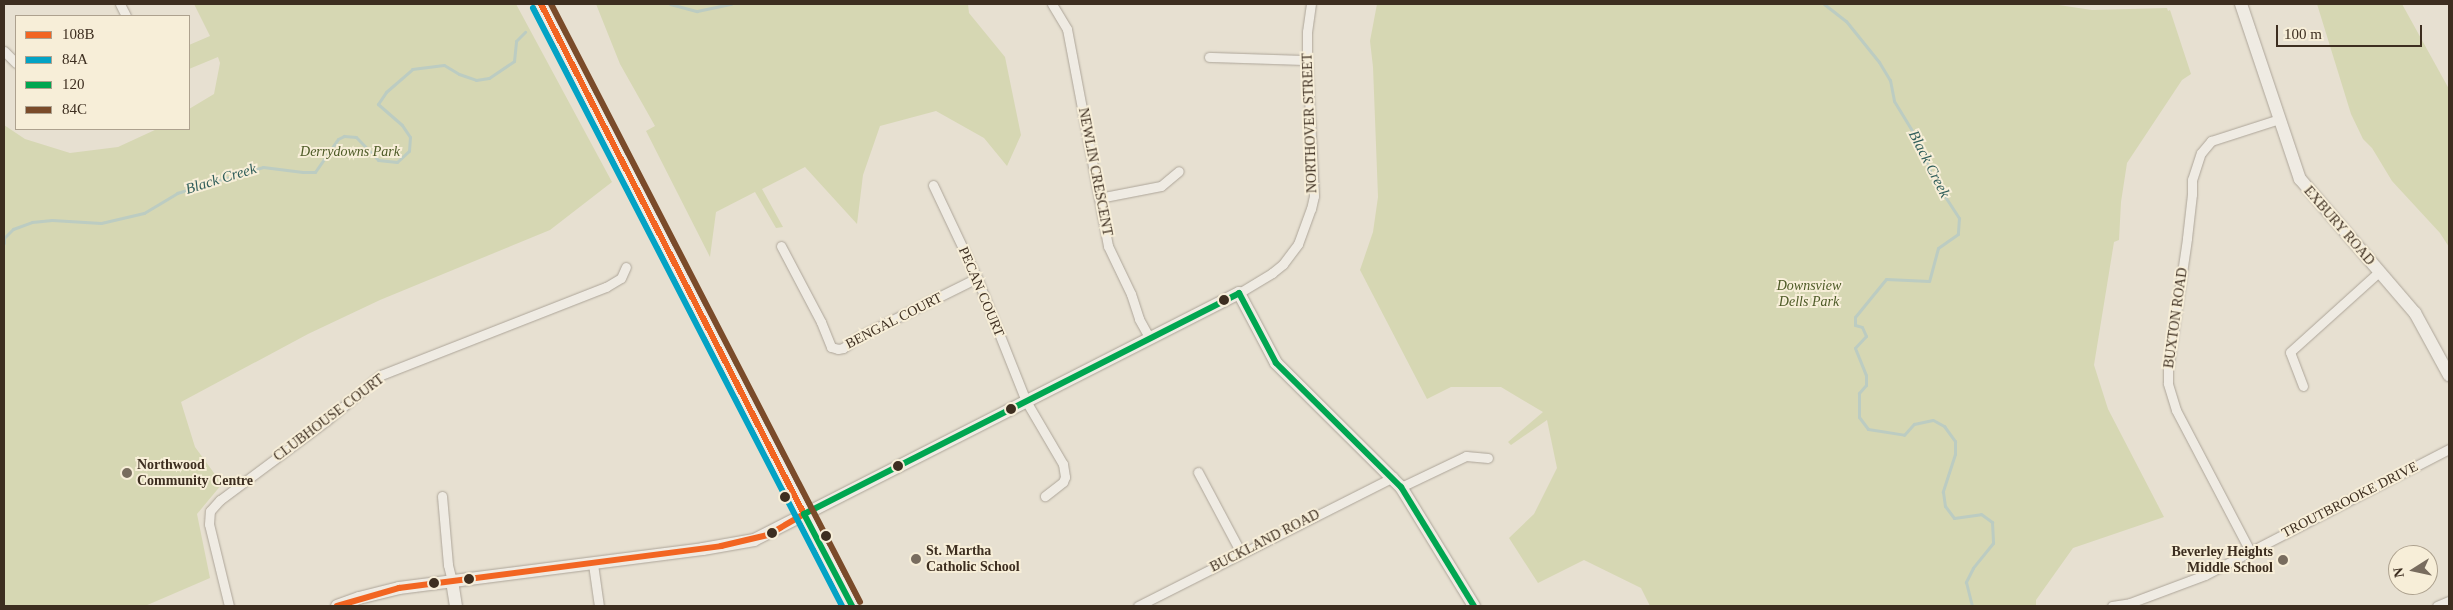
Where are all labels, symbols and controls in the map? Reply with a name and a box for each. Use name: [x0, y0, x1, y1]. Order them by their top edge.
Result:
legend: [15, 15, 190, 130]
scale bar: [2278, 15, 2424, 47]
text: 108B: [62, 26, 95, 42]
text: 100 m: [2284, 26, 2322, 42]
text: 84A: [62, 51, 88, 67]
street label: NORTHOVER STREET: [1299, 53, 1321, 193]
text: 120: [62, 76, 85, 92]
text: 84C: [62, 101, 87, 117]
street label: NEWLIN CRESCENT: [1074, 106, 1116, 238]
water label: Black Creek: [1904, 127, 1954, 201]
park label: Derrydowns Park: [300, 144, 400, 160]
water label: Black Creek: [183, 160, 259, 198]
street label: EXBURY ROAD: [2300, 183, 2378, 269]
street label: PECAN COURT: [955, 245, 1007, 339]
street label: BUXTON ROAD: [2161, 267, 2191, 369]
park label: Downsview Dells Park: [1777, 278, 1841, 310]
street label: BENGAL COURT: [843, 289, 945, 353]
unlabelled marker: [1219, 295, 1229, 305]
street label: CLUBHOUSE COURT: [270, 371, 388, 465]
unlabelled marker: [1006, 404, 1016, 414]
place label: Northwood Community Centre: [137, 457, 253, 490]
street label: TROUTBROOKE DRIVE: [2279, 458, 2421, 542]
unlabelled marker: [893, 461, 903, 471]
marker: Northwood Community Centre: [121, 467, 133, 479]
unlabelled marker: [780, 492, 790, 502]
street label: BUCKLAND ROAD: [1207, 506, 1323, 576]
unlabelled marker: [767, 528, 777, 538]
unlabelled marker: [821, 531, 831, 541]
place label: St. Martha Catholic School: [926, 543, 1020, 576]
place label: Beverley Heights Middle School: [2172, 544, 2273, 576]
north arrow: [2388, 545, 2438, 595]
marker: St. Martha Catholic School: [910, 553, 922, 565]
marker: Beverley Heights Middle School: [2277, 554, 2289, 566]
text: N: [2390, 566, 2407, 579]
unlabelled marker: [464, 574, 474, 584]
unlabelled marker: [429, 578, 439, 588]

